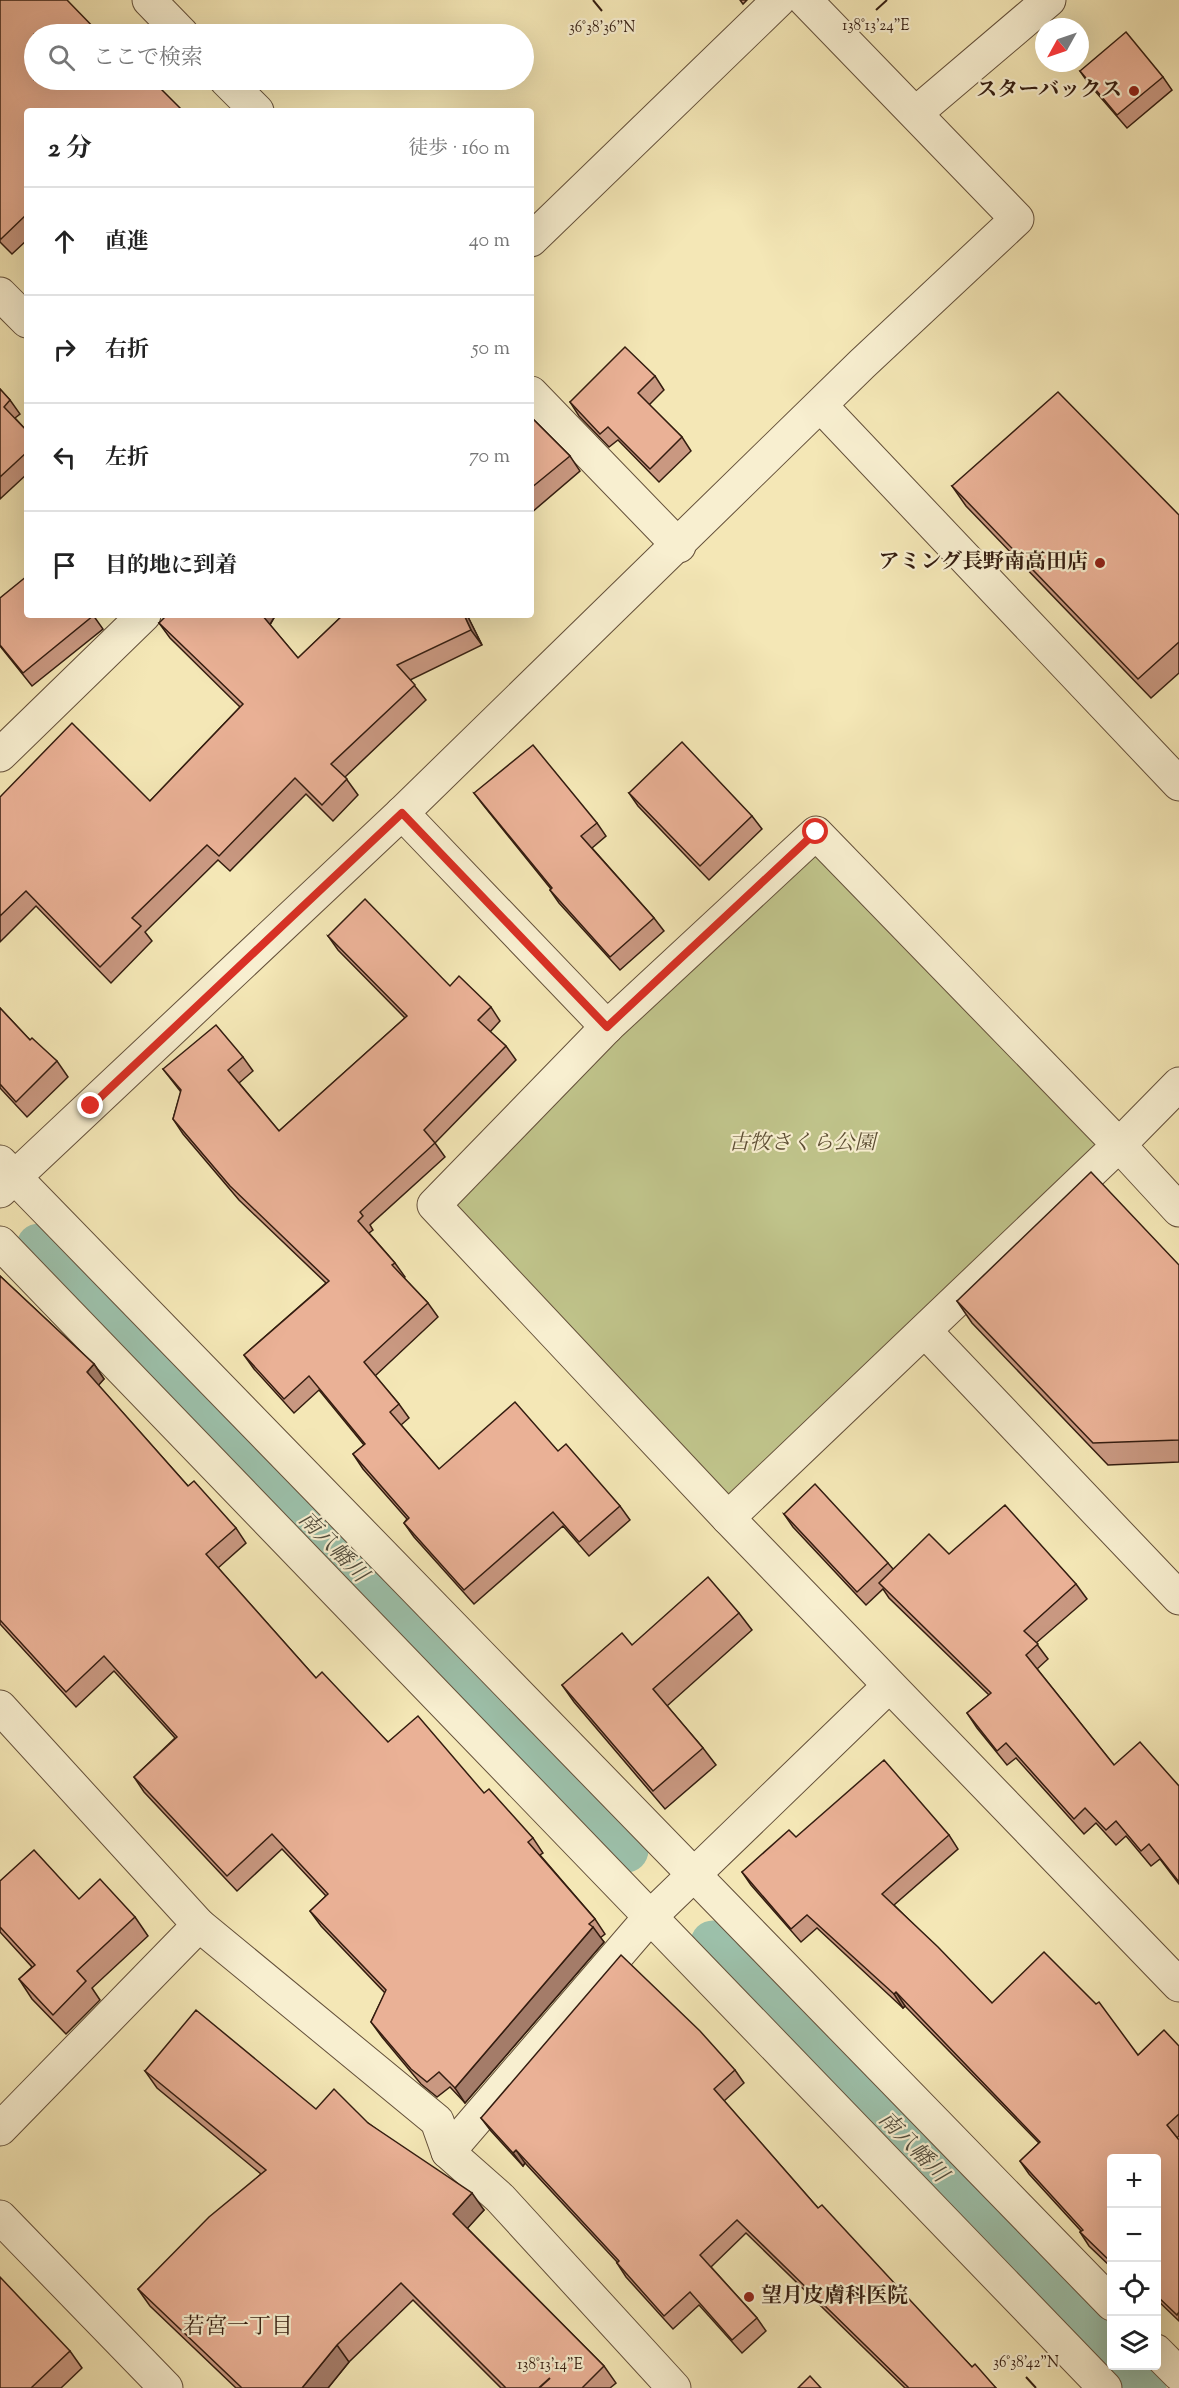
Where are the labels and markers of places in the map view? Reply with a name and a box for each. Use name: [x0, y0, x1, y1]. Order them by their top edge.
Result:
place label: スターバックス: [976, 76, 1122, 106]
marker: スターバックス: [1127, 84, 1141, 98]
place label: アミング長野南高田店: [878, 548, 1088, 578]
marker: アミング長野南高田店: [1093, 556, 1107, 570]
place label: 望月皮膚科医院: [761, 2282, 908, 2312]
marker: 望月皮膚科医院: [742, 2290, 756, 2304]

